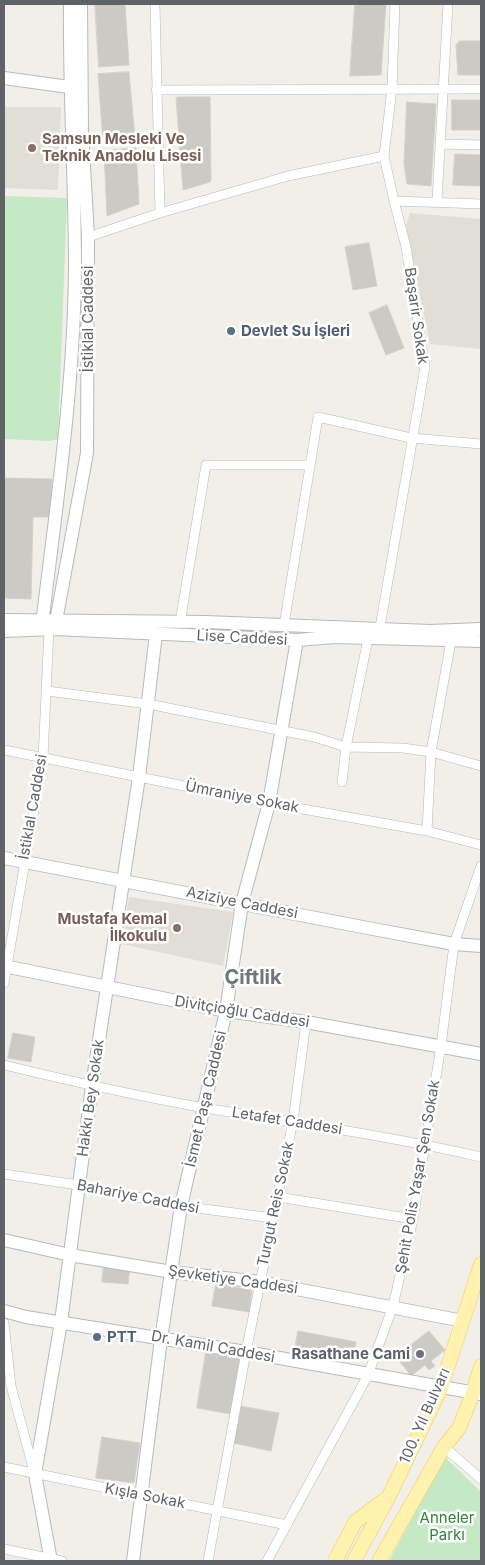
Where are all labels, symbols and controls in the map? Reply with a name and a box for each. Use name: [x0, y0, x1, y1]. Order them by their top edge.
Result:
place label: Samsun Mesleki Ve Teknik Anadolu Lisesi: [42, 130, 201, 165]
marker: Samsun Mesleki Ve Teknik Anadolu Lisesi: [26, 142, 38, 154]
street label: İstiklal Caddesi: [79, 266, 97, 372]
street label: Başarir Sokak: [400, 266, 432, 366]
place label: Devlet Su İşleri: [241, 322, 350, 340]
marker: Devlet Su İşleri: [225, 325, 237, 337]
street label: Lise Caddesi: [196, 627, 288, 649]
street label: İstiklal Caddesi: [15, 753, 51, 861]
street label: Ümraniye Sokak: [184, 777, 300, 817]
street label: Aziziye Caddesi: [185, 883, 299, 923]
place label: Mustafa Kemal İlkokulu: [57, 910, 167, 945]
marker: Mustafa Kemal İlkokulu: [171, 922, 183, 934]
district label: Çiftlik: [224, 966, 282, 990]
street label: Divitçioğlu Caddesi: [173, 992, 311, 1032]
street label: İsmet Paşa Caddesi: [182, 1029, 230, 1169]
street label: Hakkı Bey Sokak: [74, 1038, 108, 1158]
street label: Şehit Polis Yaşar Şen Sokak: [392, 1079, 444, 1275]
street label: Letafet Caddesi: [230, 1103, 344, 1139]
street label: Turgut Reis Sokak: [254, 1140, 298, 1268]
street label: Bahariye Caddesi: [75, 1176, 201, 1218]
street label: Şevketiye Caddesi: [167, 1262, 299, 1298]
street label: Dr. Kamil Caddesi: [150, 1327, 276, 1367]
place label: PTT: [107, 1328, 137, 1346]
marker: PTT: [91, 1331, 103, 1343]
place label: Rasathane Cami: [291, 1345, 410, 1363]
marker: Rasathane Cami: [414, 1348, 426, 1360]
street label: 100. Yıl Bulvarı: [396, 1365, 454, 1467]
street label: Kışla Sokak: [103, 1479, 187, 1513]
park label: Anneler Parkı: [420, 1509, 474, 1544]

